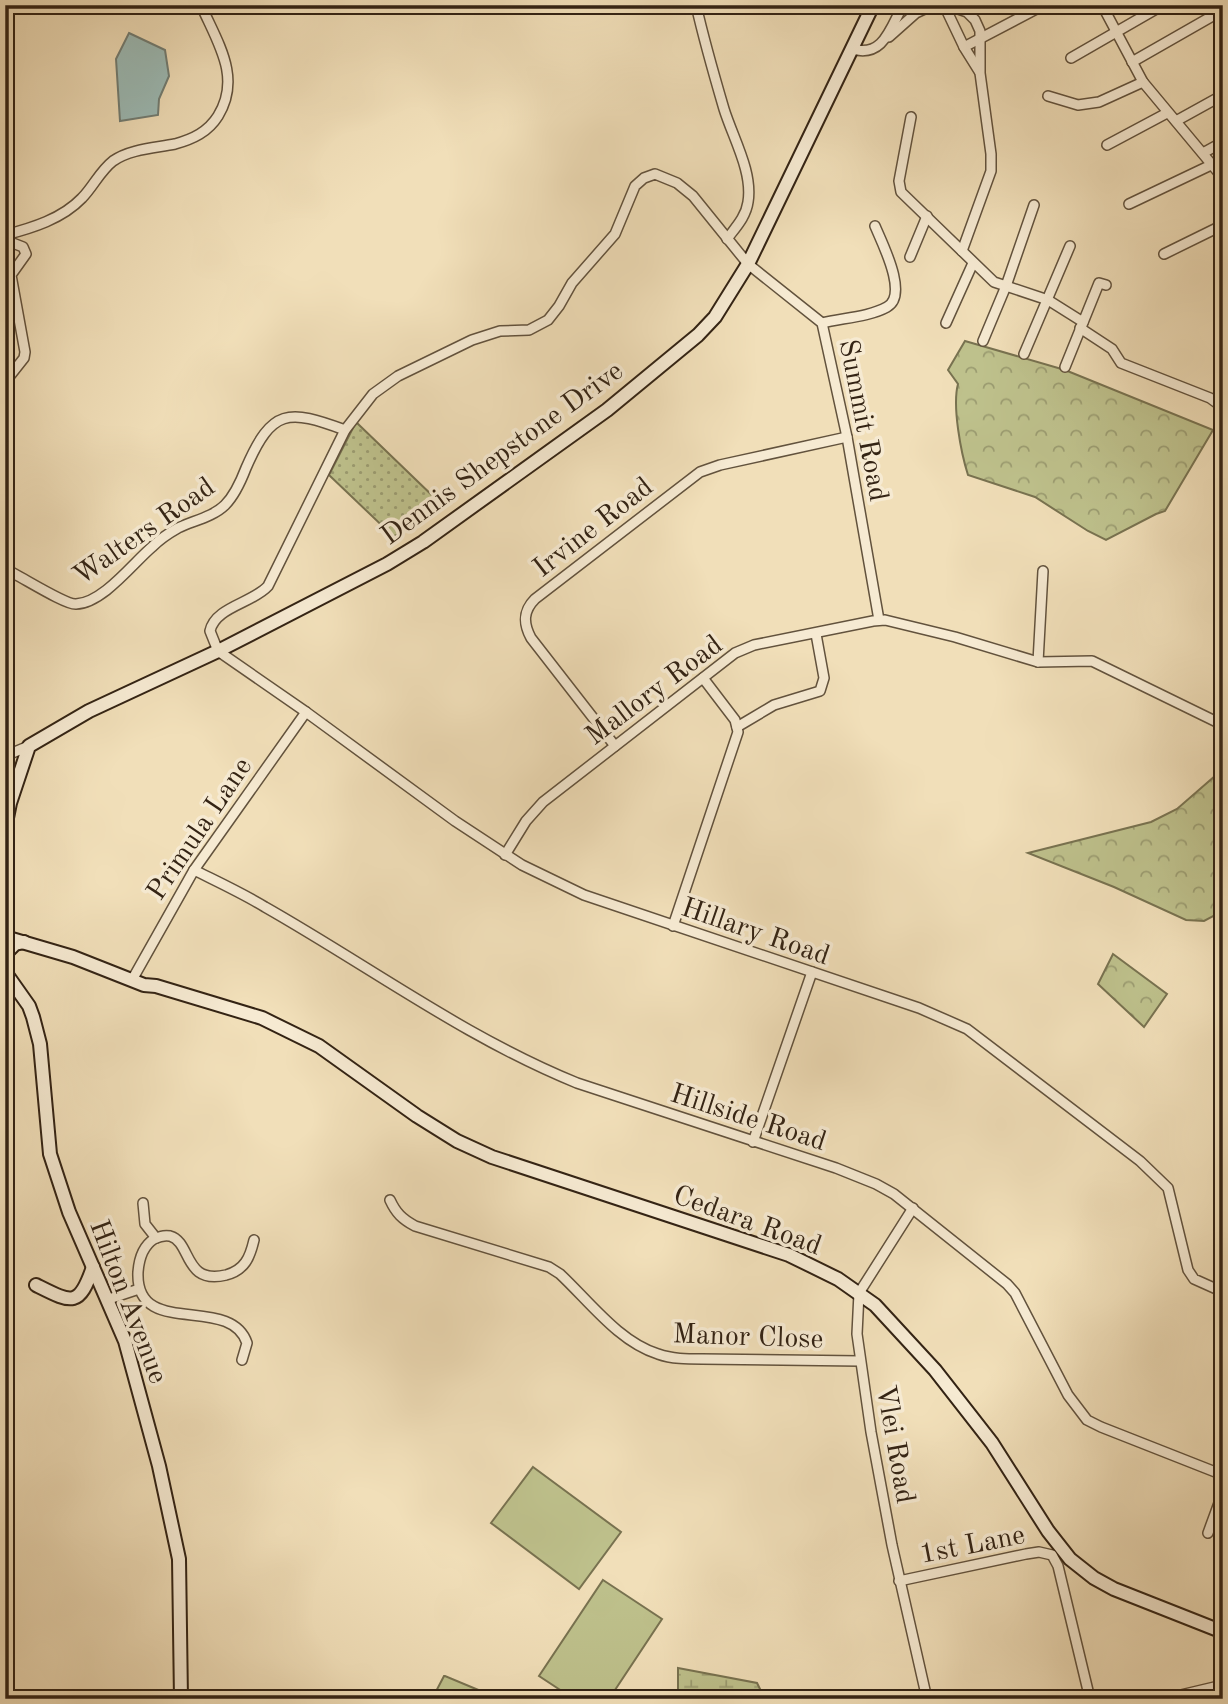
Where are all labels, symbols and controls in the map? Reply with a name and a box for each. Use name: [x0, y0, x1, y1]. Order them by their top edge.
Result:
street label: Summit Road: [833, 337, 891, 504]
street label: Dennis Shepstone Drive: [377, 357, 629, 551]
street label: Walters Road: [69, 473, 221, 591]
street label: Irvine Road: [529, 473, 659, 583]
street label: Mallory Road: [581, 631, 728, 752]
street label: Primula Lane: [143, 753, 258, 906]
street label: Hillary Road: [677, 894, 833, 971]
street label: Hillside Road: [667, 1080, 830, 1157]
street label: Cedara Road: [669, 1182, 825, 1262]
street label: Hilton Avenue: [83, 1216, 171, 1388]
street label: Manor Close: [672, 1321, 824, 1355]
street label: Vlei Road: [870, 1383, 918, 1506]
street label: 1st Lane: [918, 1522, 1028, 1570]

